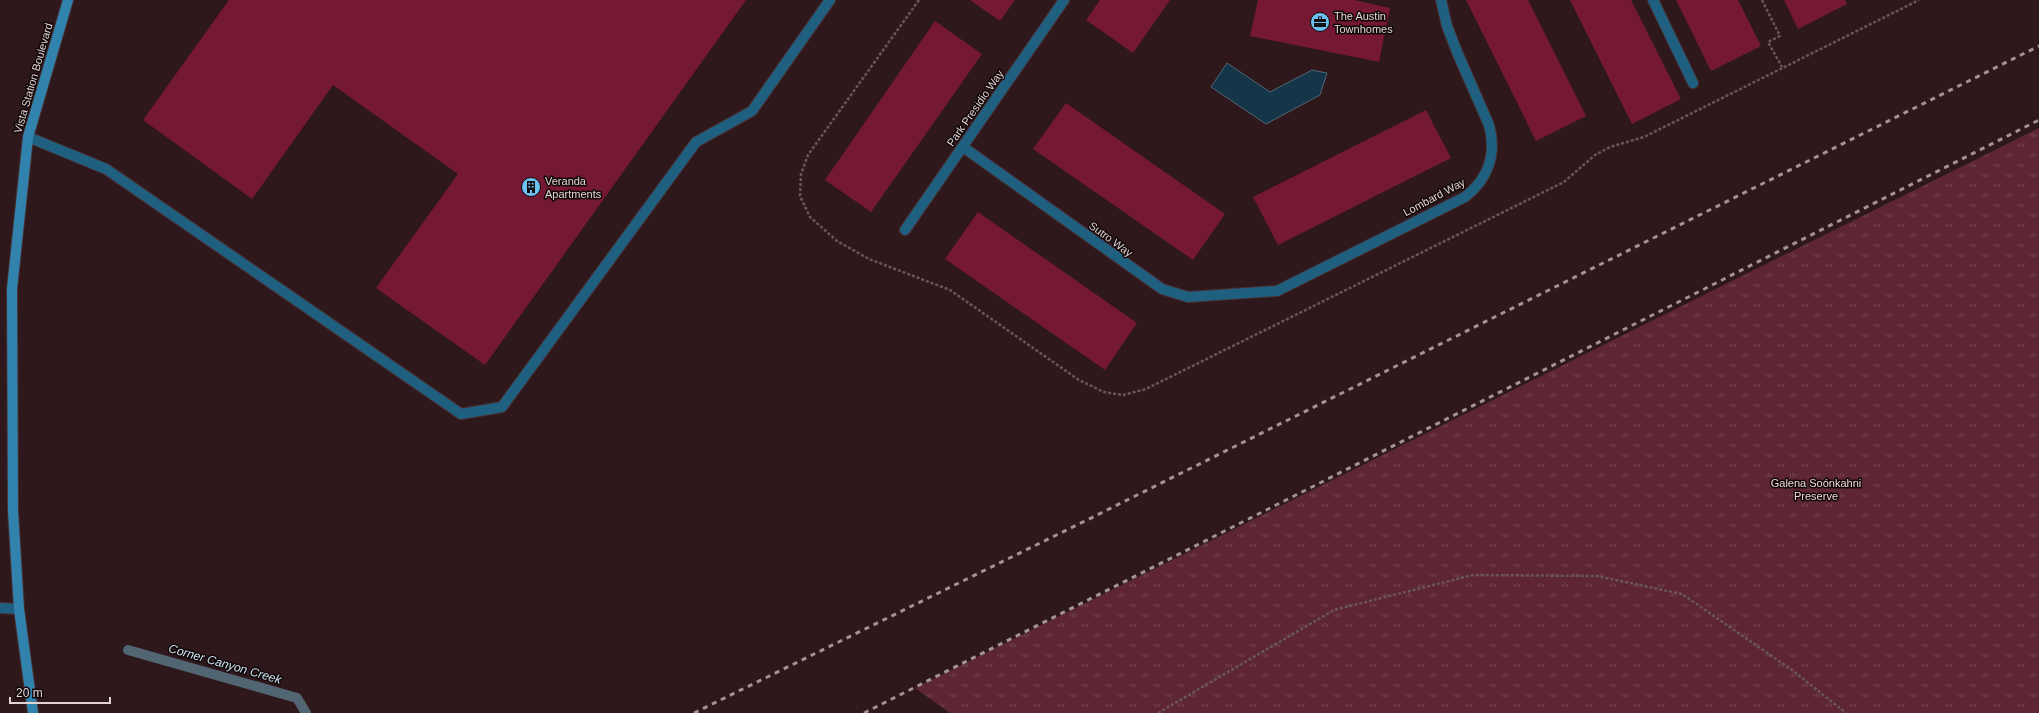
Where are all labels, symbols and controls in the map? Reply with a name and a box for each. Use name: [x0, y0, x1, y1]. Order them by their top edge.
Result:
place label: The Austin Townhomes: [1334, 10, 1393, 35]
office icon: The Austin Townhomes: [1309, 11, 1331, 33]
street label: Vista Station Boulevard: [11, 21, 55, 135]
street label: Park Presidio Way: [944, 67, 1006, 148]
place label: Veranda Apartments: [545, 175, 602, 200]
street label: Lombard Way: [1401, 175, 1467, 218]
building icon: Veranda Apartments: [520, 176, 542, 198]
street label: Sutro Way: [1087, 219, 1136, 259]
park label: Galena Soónkahni Preserve: [1771, 477, 1861, 502]
water label: Corner Canyon Creek: [167, 641, 284, 687]
scale bar: [10, 679, 110, 705]
text: 20 m: [16, 686, 43, 700]

